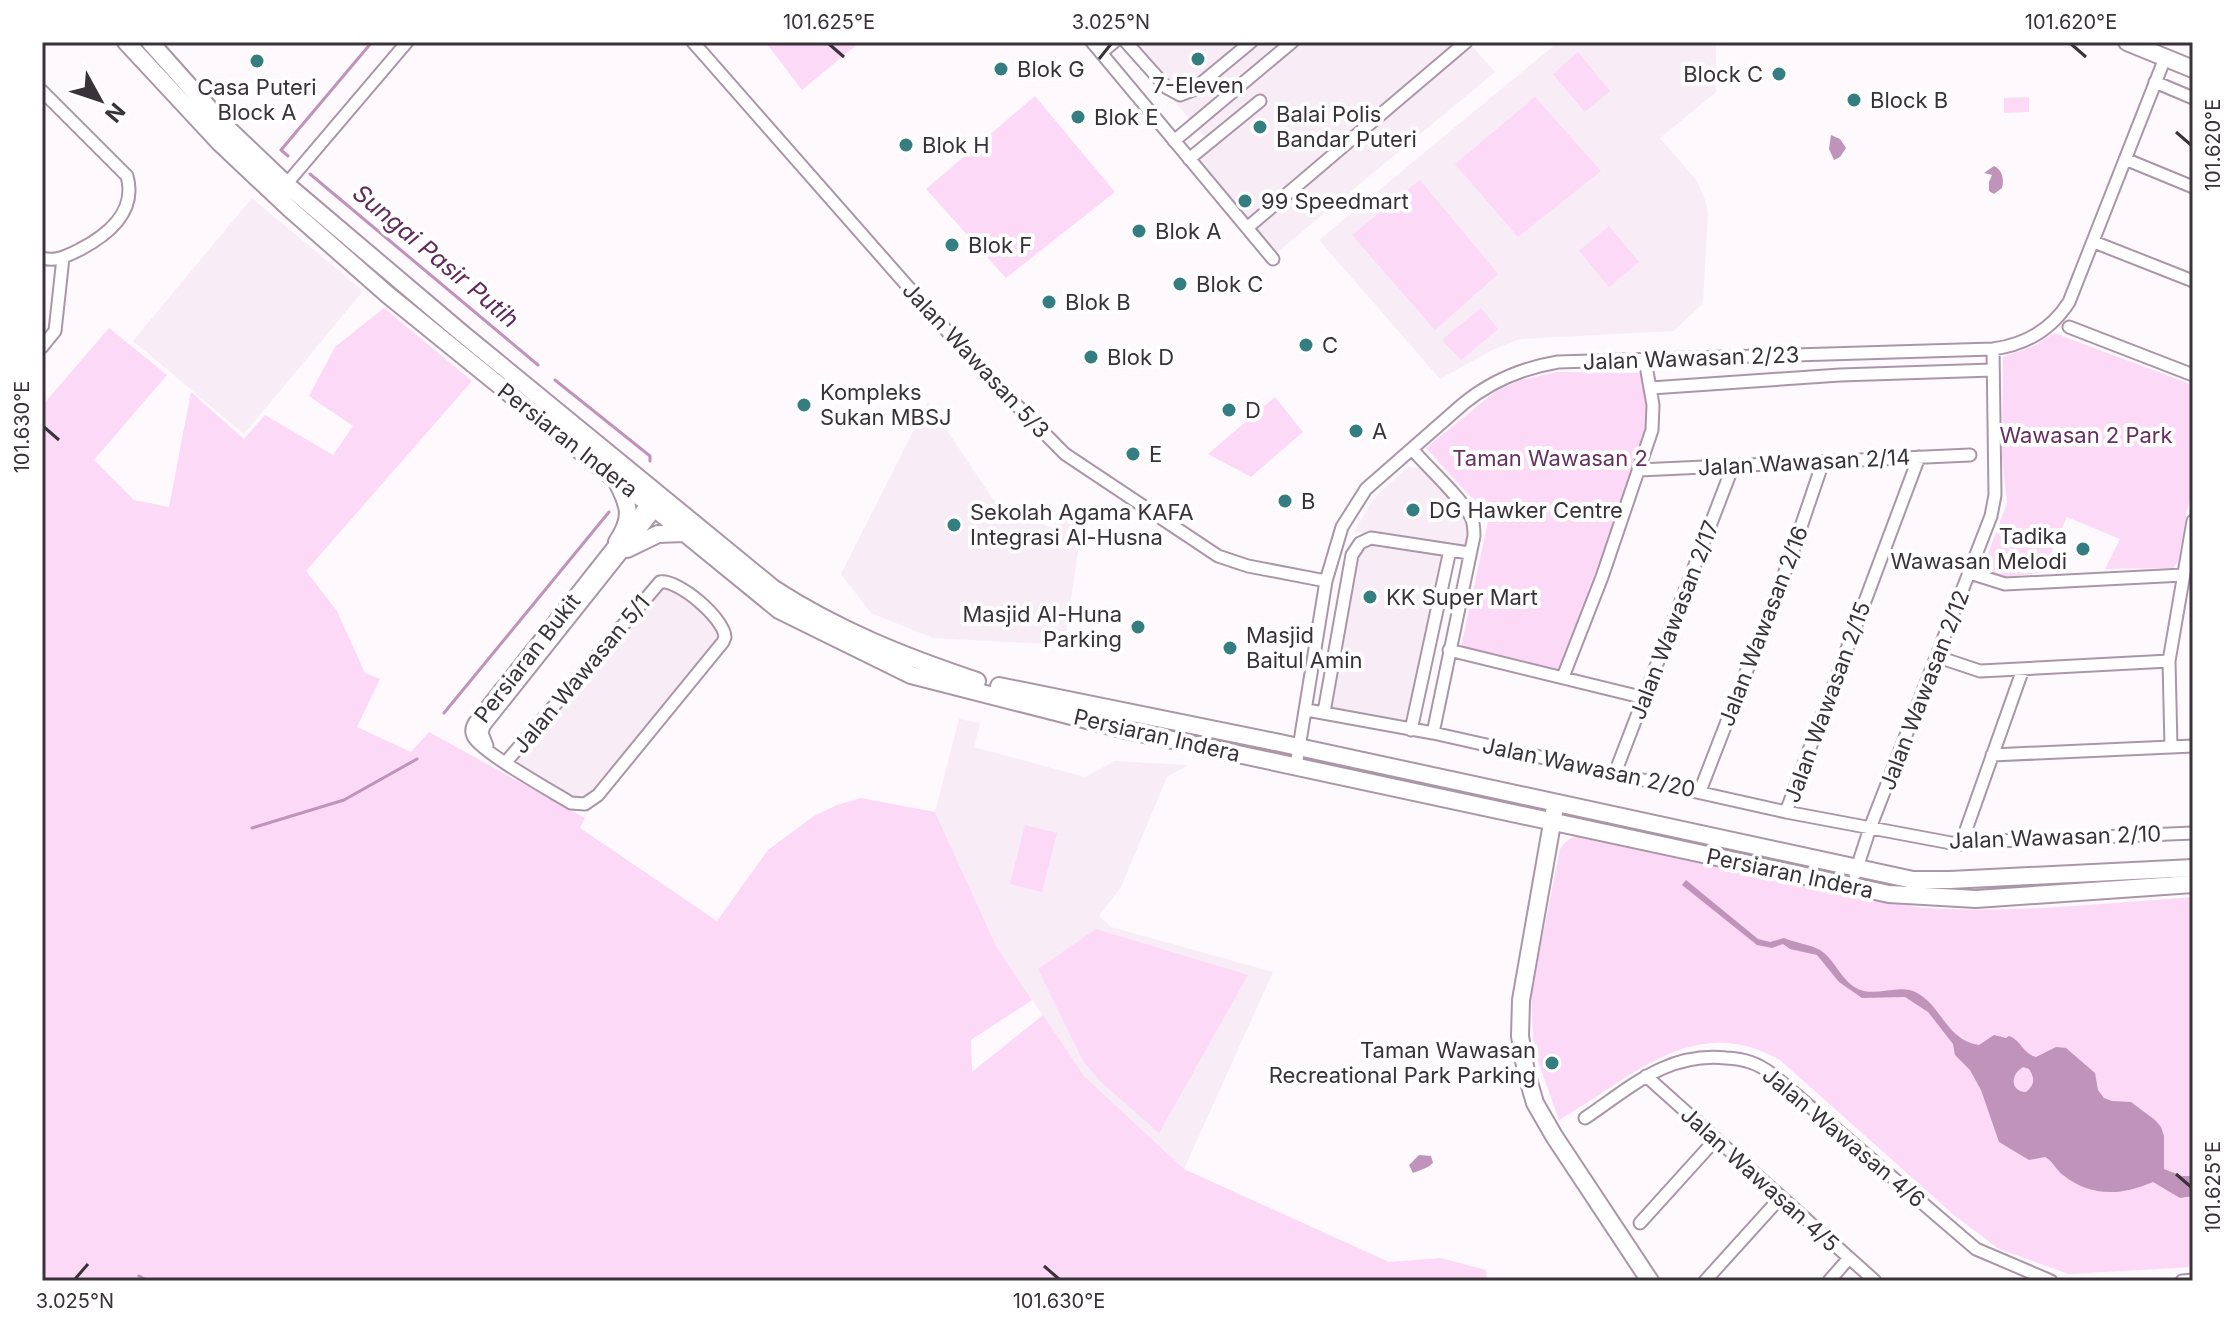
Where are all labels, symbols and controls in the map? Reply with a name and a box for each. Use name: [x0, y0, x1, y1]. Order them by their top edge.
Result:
text: 101.625°E: [783, 10, 875, 34]
text: 3.025°N: [1072, 10, 1150, 34]
text: 101.620°E: [2025, 10, 2117, 34]
marker: 7-Eleven: [1189, 50, 1207, 68]
marker: Casa Puteri Block A: [248, 52, 266, 70]
place label: Blok G: [1017, 56, 1085, 82]
north arrow: [60, 60, 140, 140]
marker: Blok G: [992, 60, 1010, 78]
place label: Block C: [1683, 61, 1763, 87]
marker: Block C: [1770, 65, 1788, 83]
place label: 7-Eleven: [1152, 72, 1244, 98]
place label: Casa Puteri Block A: [197, 74, 317, 125]
place label: Block B: [1870, 87, 1948, 113]
marker: Block B: [1845, 91, 1863, 109]
text: N: [100, 98, 131, 128]
text: 101.620°E: [2201, 99, 2225, 191]
place label: Balai Polis Bandar Puteri: [1276, 101, 1417, 152]
place label: Blok E: [1094, 104, 1158, 130]
marker: Blok E: [1069, 108, 1087, 126]
marker: Balai Polis Bandar Puteri: [1251, 118, 1269, 136]
place label: Blok H: [922, 132, 990, 158]
marker: Blok H: [897, 136, 915, 154]
water label: Sungai Pasir Putih: [347, 178, 525, 334]
place label: 99 Speedmart: [1261, 188, 1409, 214]
marker: 99 Speedmart: [1236, 192, 1254, 210]
place label: Blok A: [1155, 218, 1221, 244]
marker: Blok A: [1130, 222, 1148, 240]
place label: Blok F: [968, 232, 1032, 258]
marker: Blok F: [943, 236, 961, 254]
place label: Blok C: [1196, 271, 1263, 297]
marker: Blok C: [1171, 275, 1189, 293]
street label: Jalan Wawasan 5/3: [897, 277, 1055, 443]
place label: Blok B: [1065, 289, 1131, 315]
marker: Blok B: [1040, 293, 1058, 311]
place label: C: [1322, 332, 1338, 358]
marker: C: [1297, 336, 1315, 354]
street label: Jalan Wawasan 2/23: [1582, 341, 1800, 375]
place label: Blok D: [1107, 344, 1174, 370]
marker: Blok D: [1082, 348, 1100, 366]
street label: Persiaran Indera: [493, 377, 643, 503]
place label: Kompleks Sukan MBSJ: [820, 379, 952, 430]
text: 101.630°E: [10, 381, 34, 473]
marker: Kompleks Sukan MBSJ: [795, 396, 813, 414]
place label: D: [1245, 397, 1261, 423]
marker: D: [1220, 401, 1238, 419]
place label: A: [1372, 418, 1387, 444]
marker: A: [1347, 422, 1365, 440]
park label: Wawasan 2 Park: [1999, 422, 2173, 448]
place label: E: [1149, 441, 1162, 467]
street label: Jalan Wawasan 2/14: [1697, 443, 1911, 481]
marker: E: [1124, 445, 1142, 463]
park label: Taman Wawasan 2: [1452, 445, 1648, 471]
place label: B: [1301, 488, 1315, 514]
marker: B: [1276, 492, 1294, 510]
place label: DG Hawker Centre: [1429, 497, 1623, 523]
place label: Sekolah Agama KAFA Integrasi Al-Husna: [970, 499, 1194, 550]
marker: DG Hawker Centre: [1404, 501, 1422, 519]
marker: Sekolah Agama KAFA Integrasi Al-Husna: [945, 516, 963, 534]
street label: Jalan Wawasan 2/17: [1624, 517, 1724, 723]
street label: Jalan Wawasan 2/16: [1713, 522, 1813, 730]
place label: Tadika Wawasan Melodi: [1891, 523, 2067, 574]
marker: Tadika Wawasan Melodi: [2074, 540, 2092, 558]
place label: KK Super Mart: [1386, 584, 1538, 610]
street label: Jalan Wawasan 2/12: [1874, 586, 1974, 794]
street label: Persiaran Bukit: [469, 588, 585, 728]
marker: KK Super Mart: [1361, 588, 1379, 606]
street label: Jalan Wawasan 5/1: [507, 590, 655, 758]
street label: Jalan Wawasan 2/15: [1779, 598, 1875, 806]
place label: Masjid Al-Huna Parking: [963, 601, 1122, 652]
marker: Masjid Al-Huna Parking: [1129, 618, 1147, 636]
place label: Masjid Baitul Amin: [1246, 622, 1363, 673]
marker: Masjid Baitul Amin: [1221, 639, 1239, 657]
street label: Persiaran Indera: [1071, 703, 1243, 767]
street label: Jalan Wawasan 2/20: [1480, 732, 1698, 802]
street label: Jalan Wawasan 2/10: [1948, 820, 2162, 854]
street label: Persiaran Indera: [1704, 843, 1876, 903]
place label: Taman Wawasan Recreational Park Parking: [1269, 1037, 1536, 1088]
marker: Taman Wawasan Recreational Park Parking: [1543, 1054, 1561, 1072]
street label: Jalan Wawasan 4/6: [1758, 1061, 1930, 1213]
street label: Jalan Wawasan 4/5: [1676, 1101, 1844, 1257]
text: 101.625°E: [2201, 1141, 2225, 1233]
text: 3.025°N: [36, 1289, 114, 1313]
text: 101.630°E: [1013, 1289, 1105, 1313]

